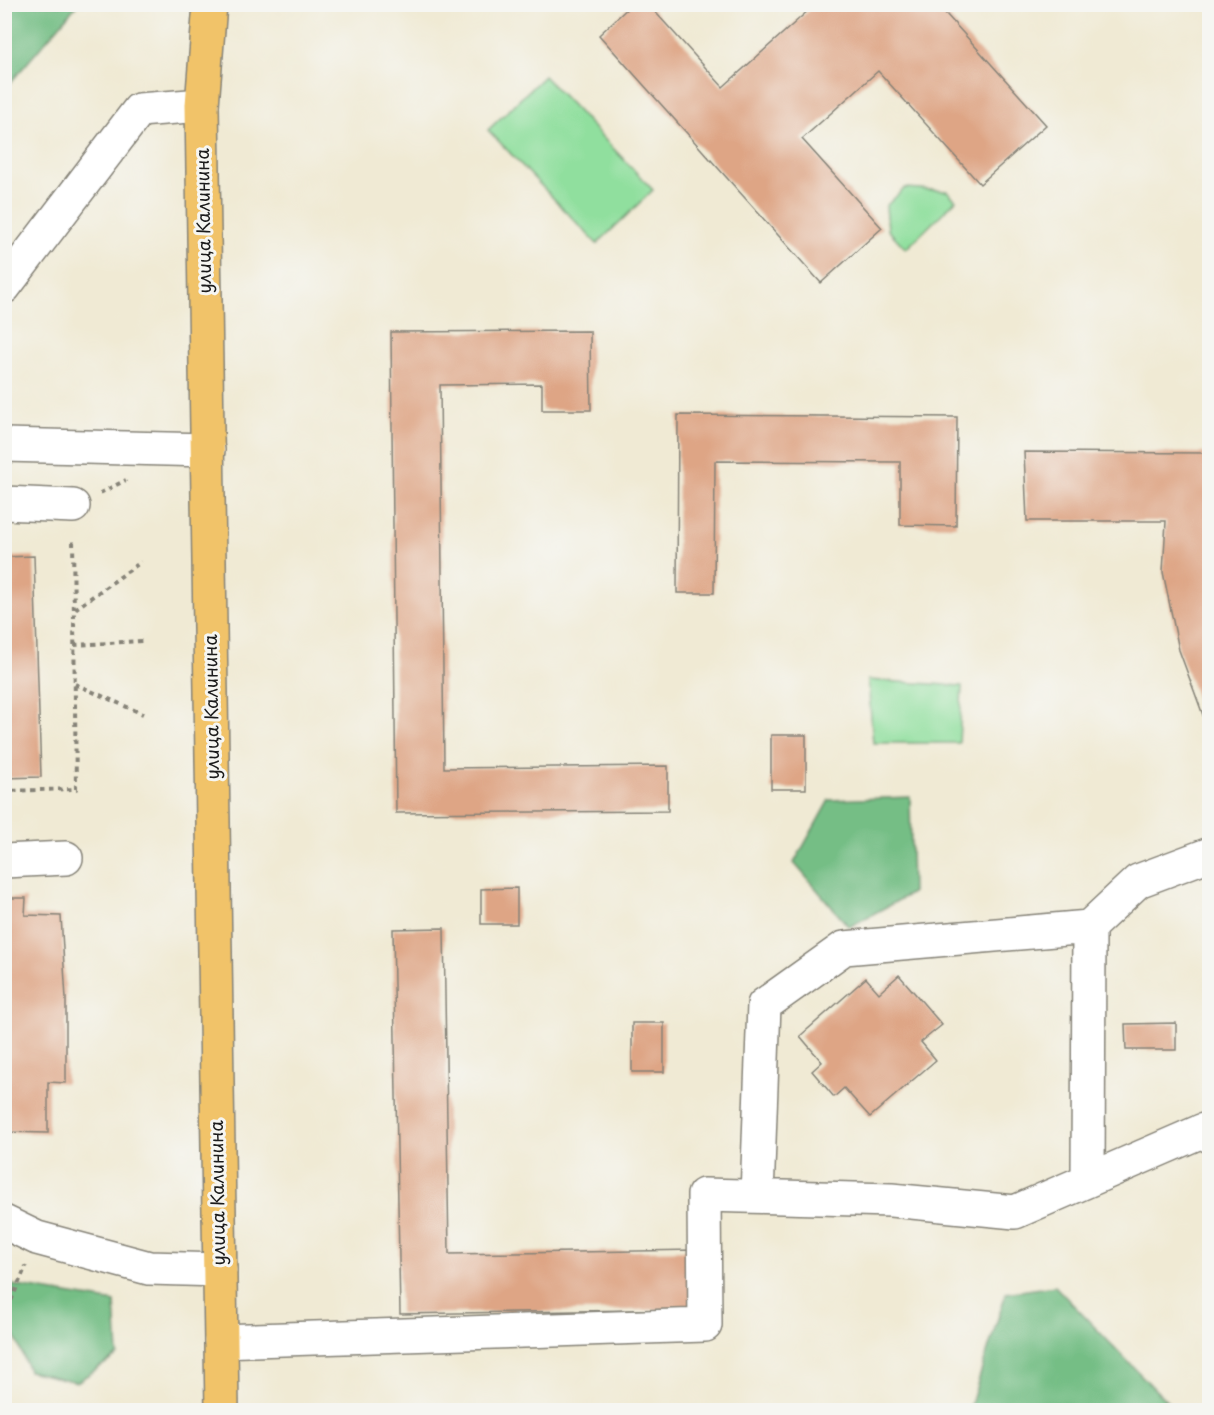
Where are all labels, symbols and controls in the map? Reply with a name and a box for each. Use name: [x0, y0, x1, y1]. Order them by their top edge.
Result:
street label: улица Калинина: [188, 147, 217, 294]
street label: улица Калинина: [196, 633, 225, 780]
street label: улица Калинина: [202, 1119, 231, 1266]

